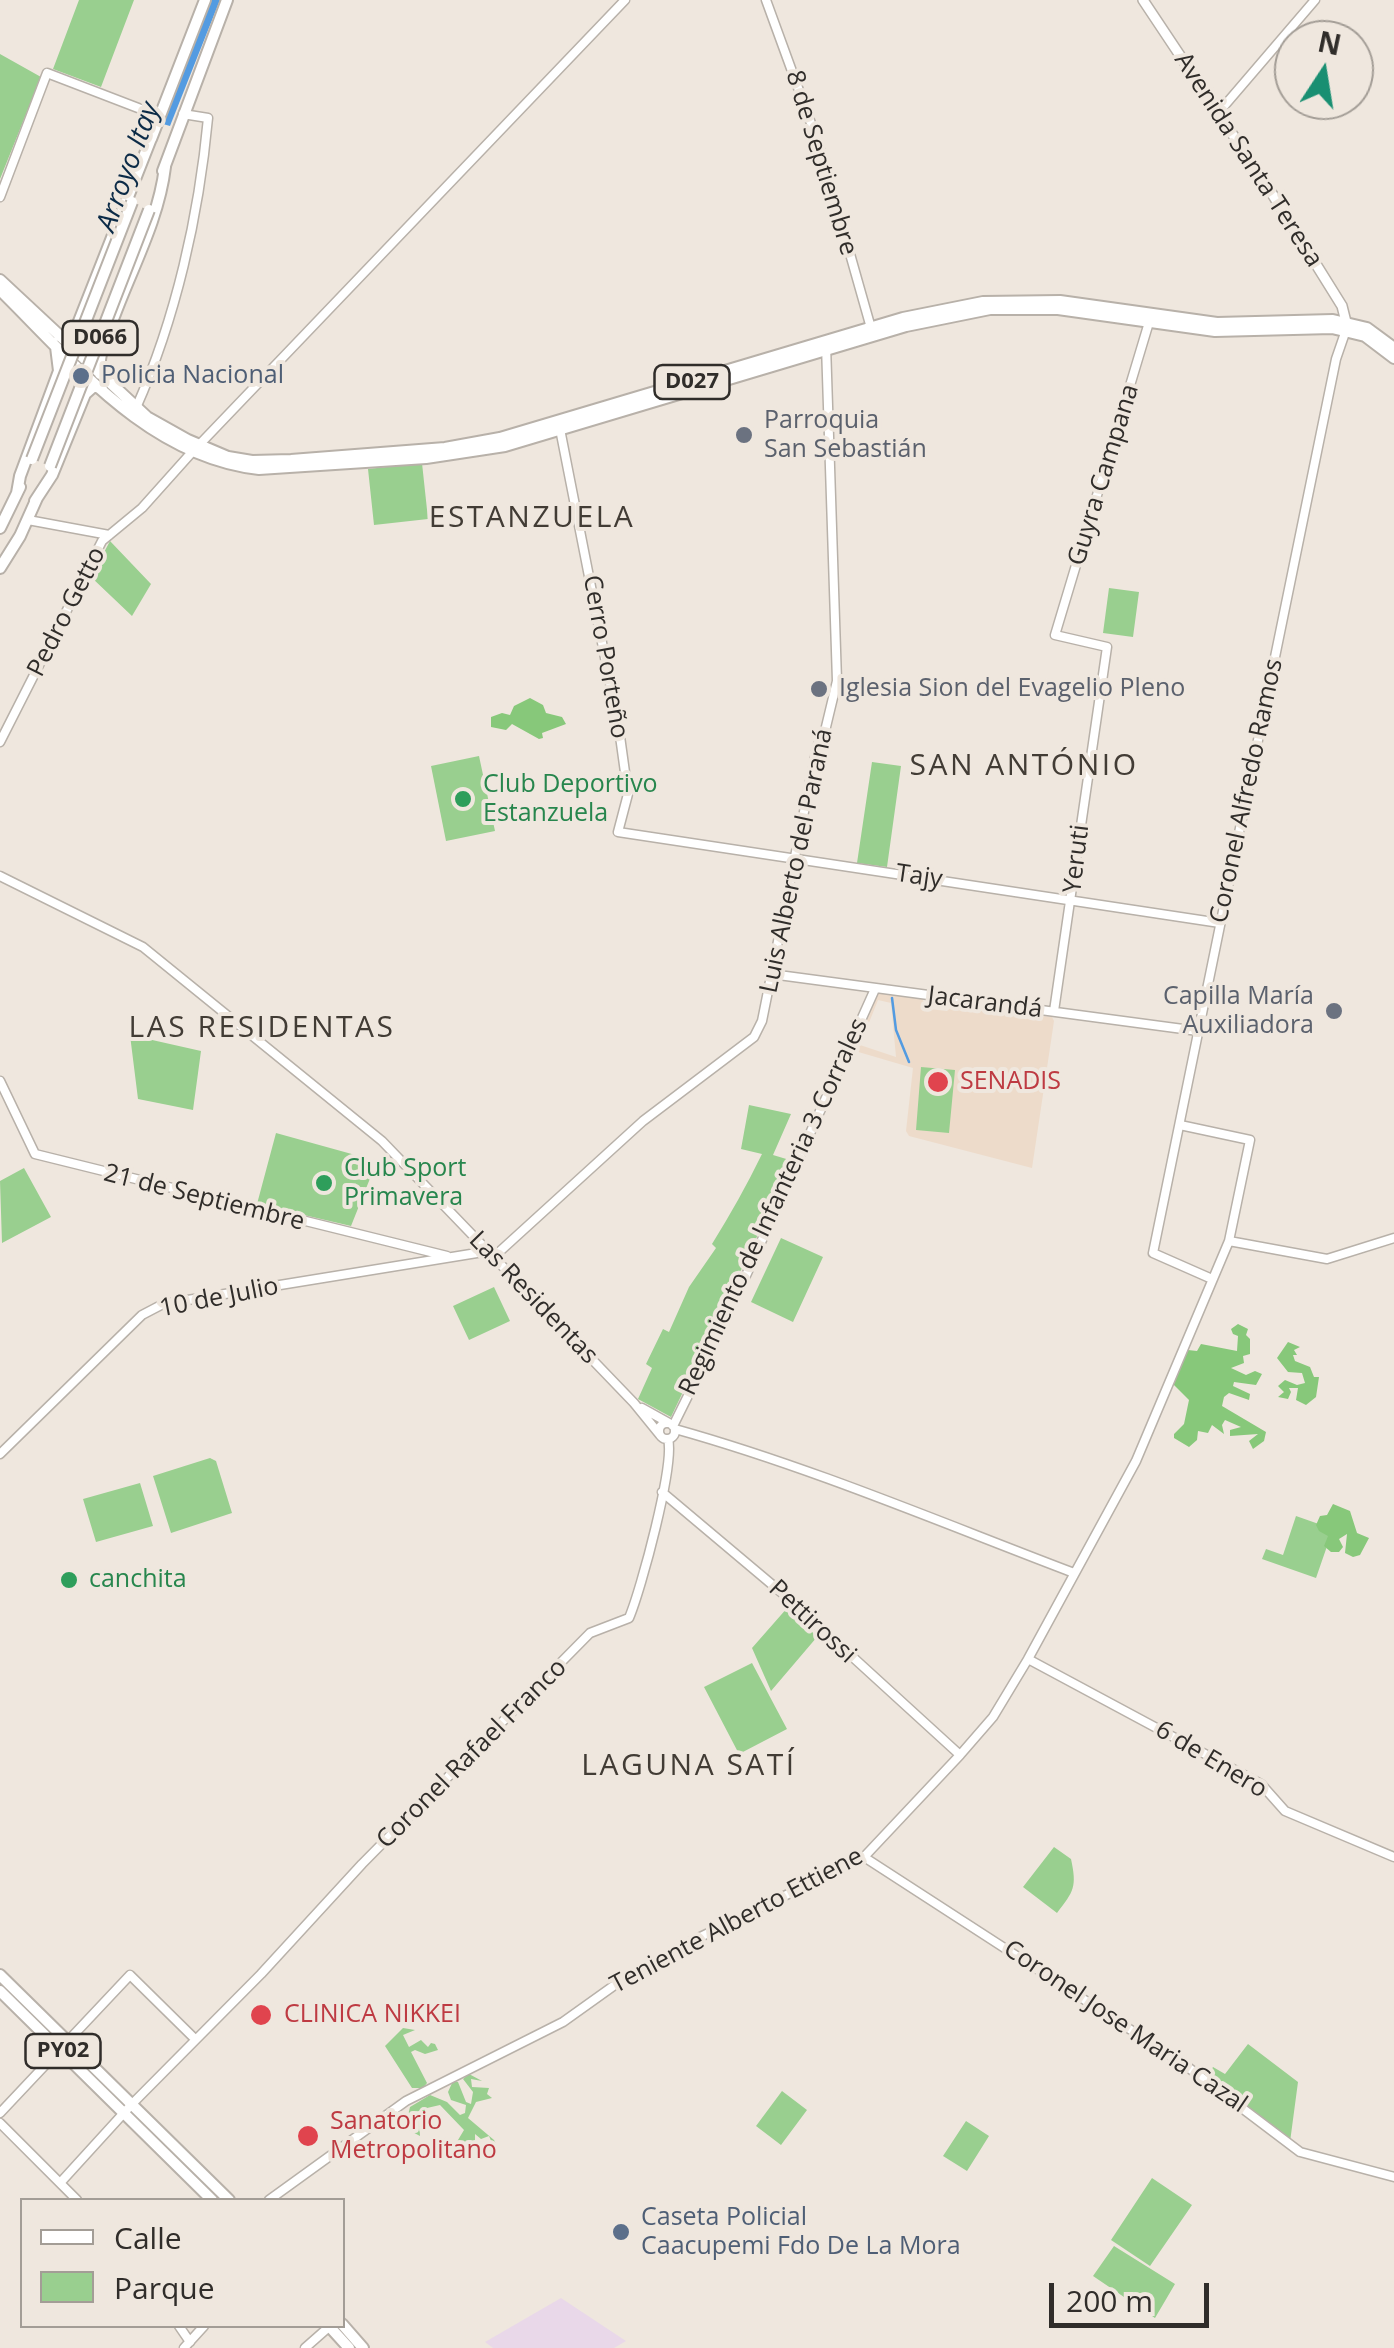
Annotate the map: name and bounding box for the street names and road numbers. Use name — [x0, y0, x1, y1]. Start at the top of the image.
street label: Avenida Santa Teresa — [1167, 47, 1329, 273]
street label: 8 de Septiembre — [779, 67, 863, 259]
road number: D066 — [62, 321, 138, 355]
road number: D027 — [654, 365, 730, 399]
street label: Guyra Campana — [1062, 381, 1146, 569]
street label: Pedro Getto — [22, 542, 112, 682]
street label: Cerro Porteño — [576, 573, 634, 741]
street label: Coronel Alfredo Ramos — [1204, 656, 1290, 926]
street label: Luis Alberto del Paraná — [754, 726, 840, 996]
street label: Yeruti — [1058, 823, 1096, 895]
street label: Tajy — [894, 859, 944, 895]
street label: Jacarandá — [926, 981, 1044, 1025]
street label: Regimiento de Infanteria 3 Corrales — [673, 1014, 875, 1400]
street label: 21 de Septiembre — [100, 1159, 308, 1237]
street label: Las Residentas — [462, 1226, 604, 1370]
street label: 10 de Julio — [157, 1272, 281, 1324]
street label: Pettirossi — [762, 1574, 862, 1670]
street label: Coronel Rafael Franco — [371, 1653, 573, 1855]
street label: 6 de Enero — [1150, 1715, 1272, 1805]
street label: Teniente Alberto Ettiene — [606, 1842, 868, 2000]
street label: Coronel Jose Maria Cazal — [998, 1934, 1252, 2120]
road number: PY02 — [26, 2034, 100, 2068]

